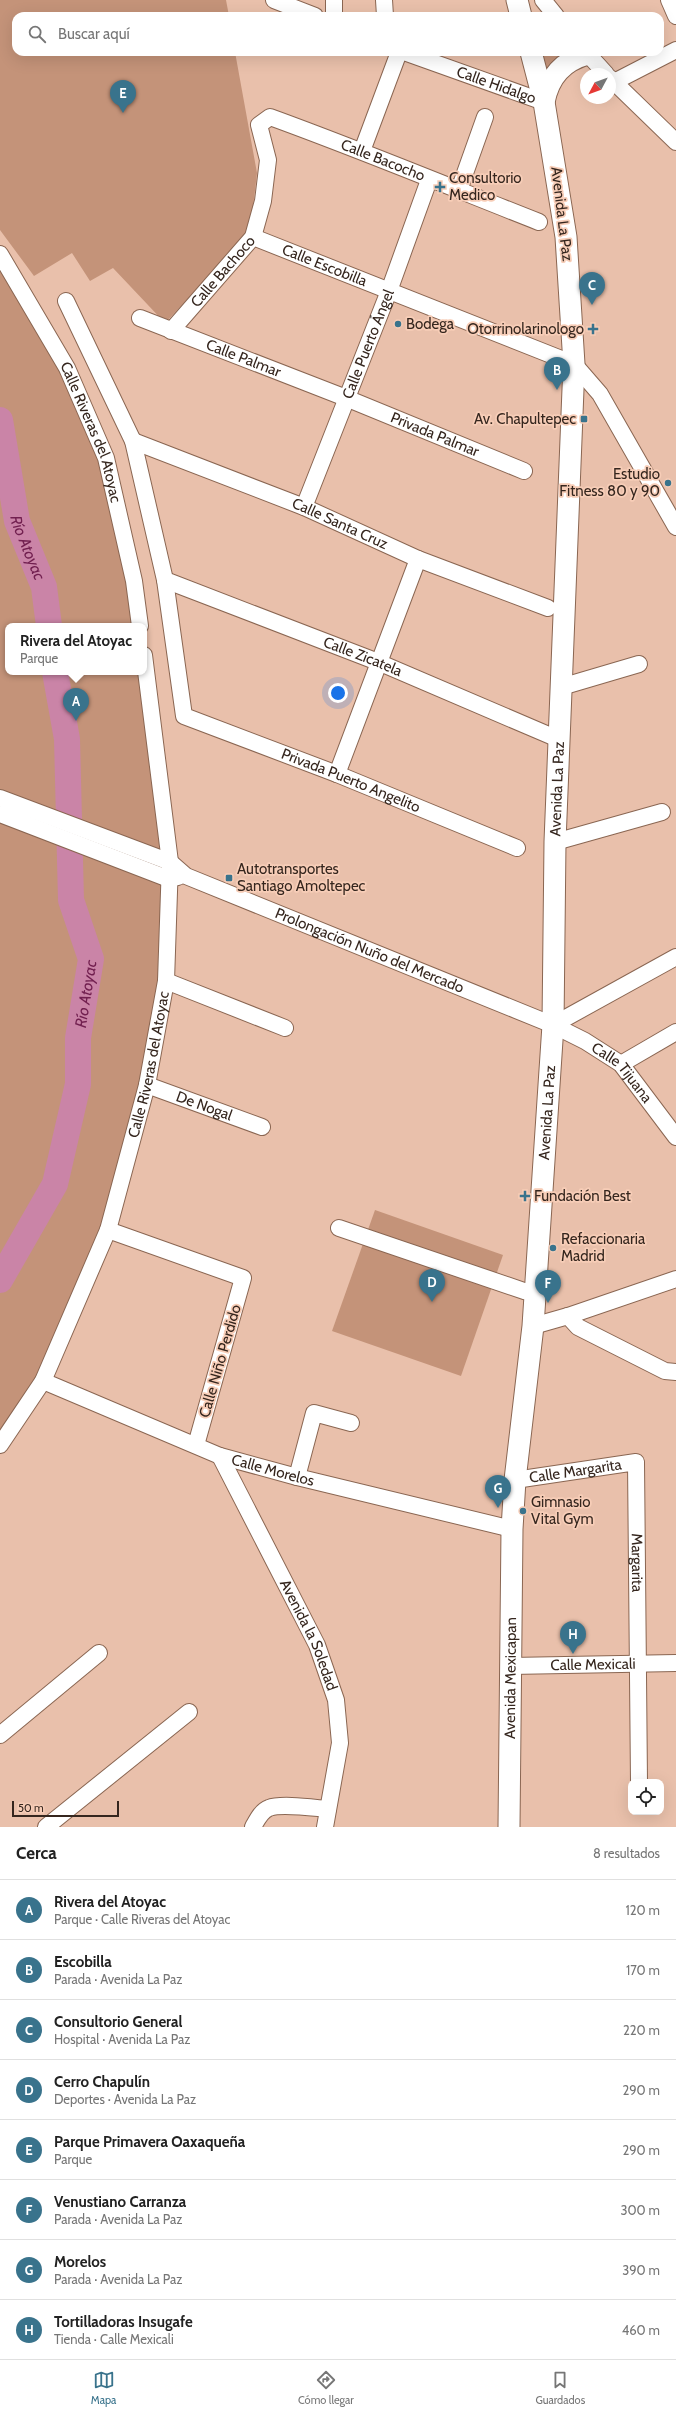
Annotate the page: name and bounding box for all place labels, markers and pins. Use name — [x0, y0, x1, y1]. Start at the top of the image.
pin: E — [110, 80, 136, 113]
place label: Consultorio Medico — [449, 169, 522, 204]
marker: Consultorio Medico — [434, 181, 446, 193]
pin: C — [579, 272, 605, 305]
place label: Bodega — [406, 315, 455, 333]
marker: Bodega — [393, 319, 403, 329]
place label: Otorrinolarinologo — [467, 320, 584, 338]
marker: Otorrinolarinologo — [587, 323, 599, 335]
pin: B — [544, 357, 570, 390]
place label: Av. Chapultepec — [474, 410, 576, 428]
marker: Av. Chapultepec — [579, 414, 589, 424]
place label: Estudio Fitness 80 y 90 — [559, 465, 660, 500]
marker: Estudio Fitness 80 y 90 — [663, 478, 673, 488]
pin: A — [63, 688, 89, 721]
place label: Autotransportes Santiago Amoltepec — [237, 860, 366, 895]
marker: Autotransportes Santiago Amoltepec — [224, 873, 234, 883]
place label: Fundación Best — [534, 1187, 631, 1205]
marker: Fundación Best — [519, 1190, 531, 1202]
place label: Refaccionaria Madrid — [561, 1230, 646, 1265]
marker: Refaccionaria Madrid — [548, 1243, 558, 1253]
pin: D — [419, 1269, 445, 1302]
pin: F — [535, 1270, 561, 1303]
pin: G — [485, 1475, 511, 1508]
place label: Gimnasio Vital Gym — [531, 1493, 594, 1528]
marker: Gimnasio Vital Gym — [518, 1506, 528, 1516]
pin: H — [560, 1621, 586, 1654]

